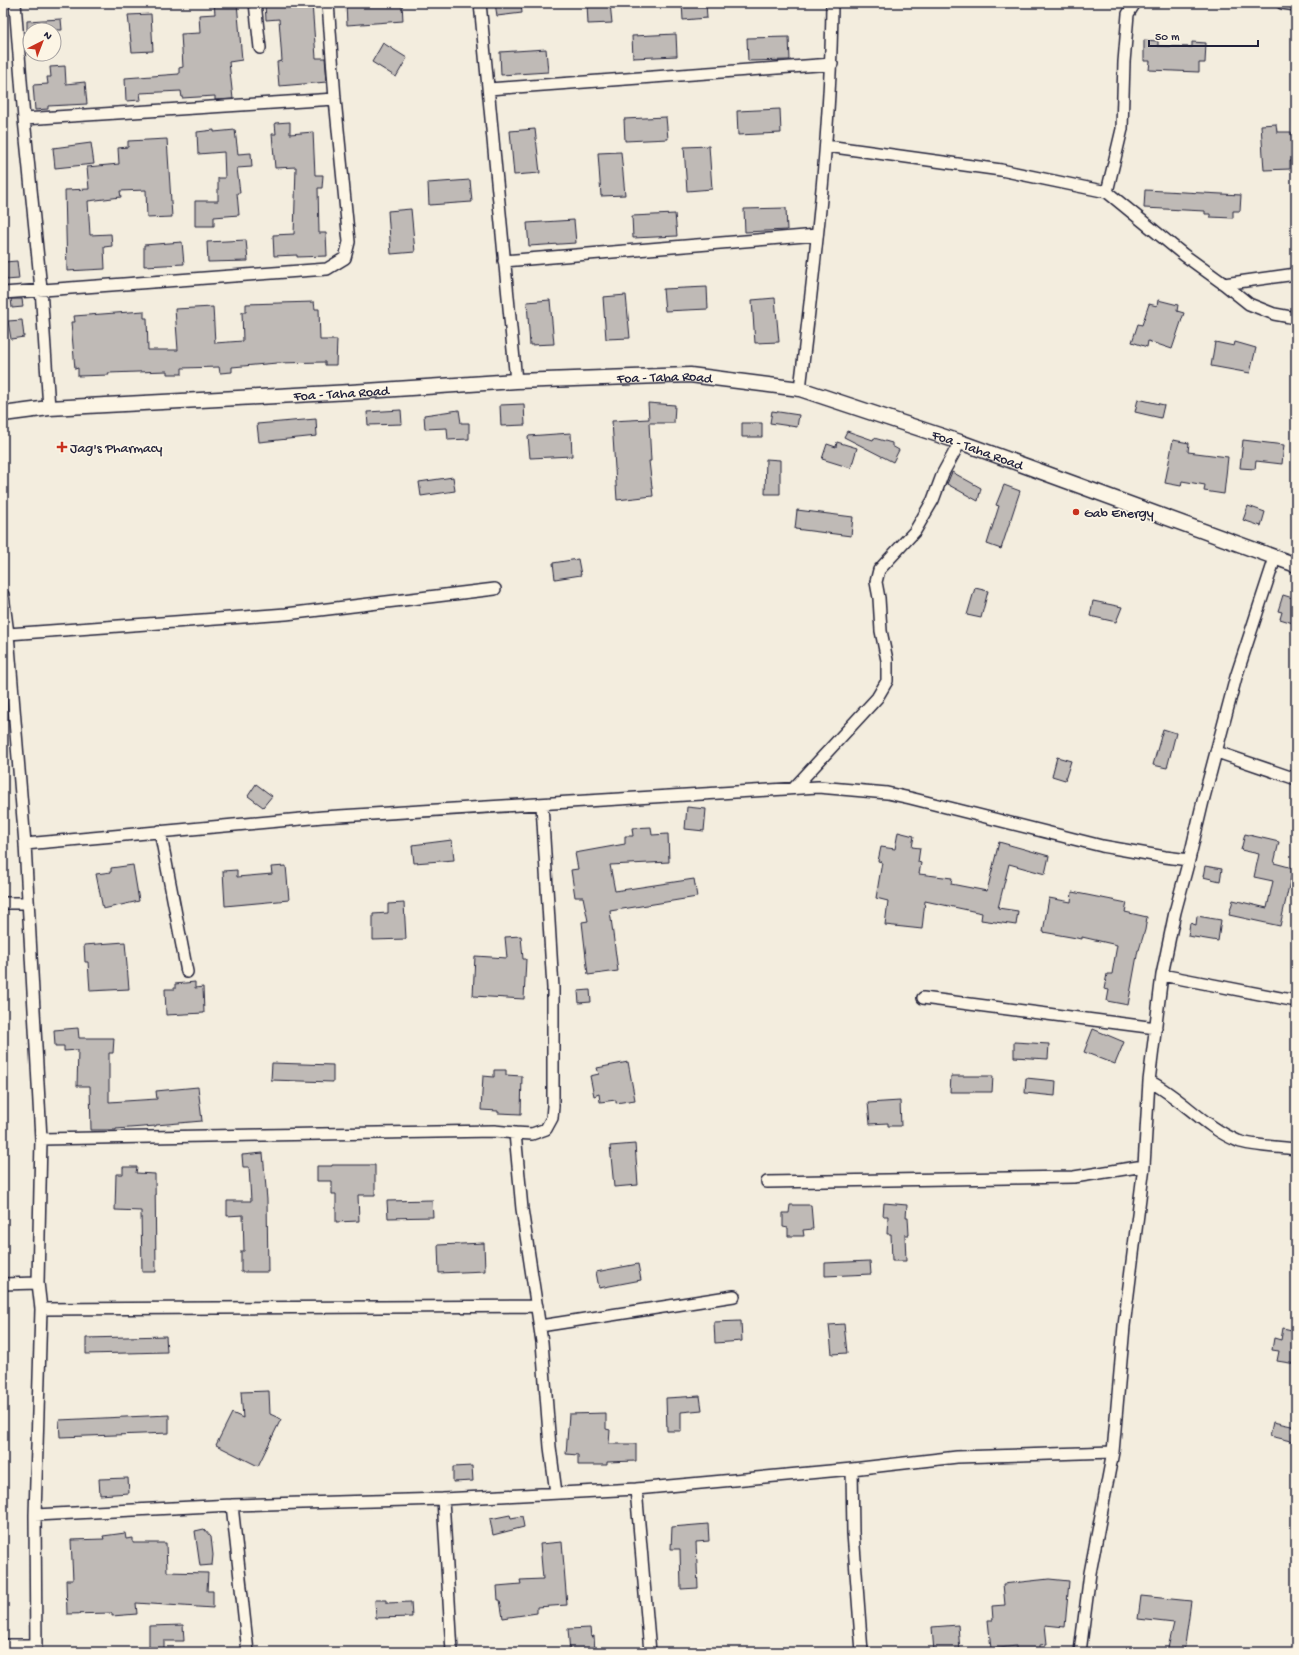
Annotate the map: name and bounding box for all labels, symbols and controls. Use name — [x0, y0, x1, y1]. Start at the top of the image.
north arrow — [22, 22, 62, 62]
scale bar — [1149, 22, 1258, 48]
text: N — [41, 29, 54, 43]
text: 50 m — [1155, 31, 1180, 45]
street label: Foa - Taha Road — [616, 369, 715, 389]
street label: Foa - Taha Road — [292, 383, 391, 406]
street label: Foa - Taha Road — [928, 427, 1027, 476]
place label: Jag's Pharmacy — [70, 441, 163, 458]
marker: Jag's Pharmacy — [57, 442, 67, 452]
place label: Gab Energy — [1084, 506, 1154, 523]
marker: Gab Energy — [1071, 507, 1081, 517]

